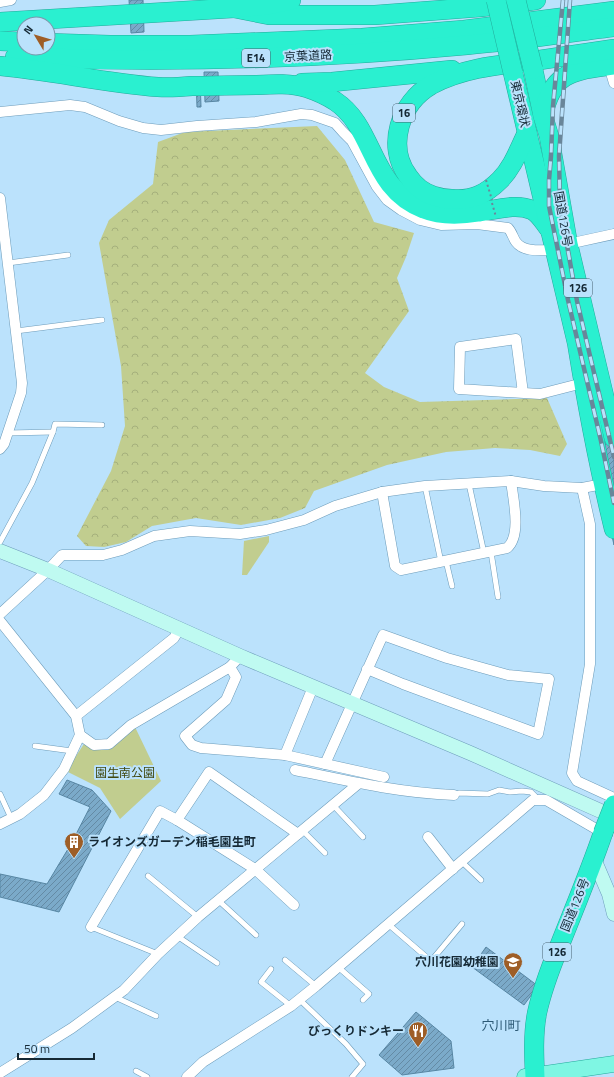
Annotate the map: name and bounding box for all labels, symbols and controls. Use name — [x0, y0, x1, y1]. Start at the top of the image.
north arrow — [16, 16, 56, 56]
text: N — [19, 22, 37, 38]
street label: 京葉道路 — [284, 45, 332, 66]
road number: E14 — [242, 49, 270, 67]
street label: 東京環状 — [506, 78, 535, 129]
road number: 16 — [393, 104, 415, 122]
street label: 国道126号 — [549, 190, 578, 248]
road number: 126 — [564, 279, 592, 297]
park label: 園生南公園 — [95, 763, 155, 782]
building icon: ライオンズガーデン稲毛園生町 — [63, 831, 85, 859]
place label: ライオンズガーデン稲毛園生町 — [88, 832, 256, 851]
street label: 国道126号 — [555, 875, 594, 934]
road number: 126 — [543, 943, 571, 961]
school or university icon: 穴川花園幼稚園 — [502, 951, 524, 979]
place label: 穴川花園幼稚園 — [415, 952, 499, 971]
district label: 穴川町 — [481, 1015, 521, 1035]
restaurant icon: びっくりドンキー — [407, 1020, 429, 1048]
place label: びっくりドンキー — [308, 1021, 404, 1040]
scale bar — [18, 1035, 94, 1061]
text: 50 m — [24, 1039, 50, 1058]

